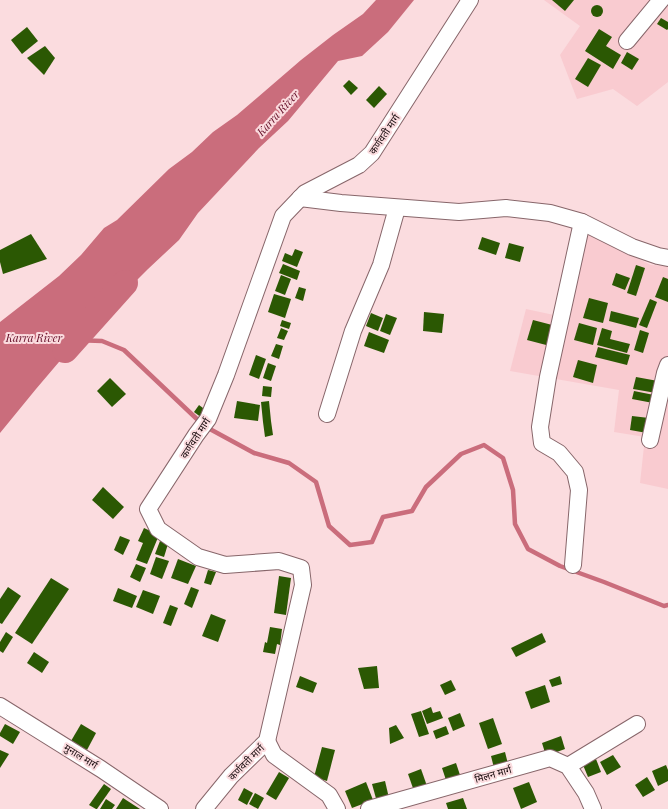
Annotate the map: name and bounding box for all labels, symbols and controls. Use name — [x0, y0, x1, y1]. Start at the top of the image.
water label: Karra River — [252, 86, 302, 139]
street label: कर्णवती मार्ग — [365, 110, 403, 157]
water label: Karra River — [5, 330, 63, 345]
street label: कर्णवती मार्ग — [177, 414, 214, 461]
street label: मुनाल मार्ग — [61, 740, 101, 772]
street label: कर्णवती मार्ग — [225, 740, 268, 783]
street label: मिलन मार्ग — [473, 762, 514, 786]

